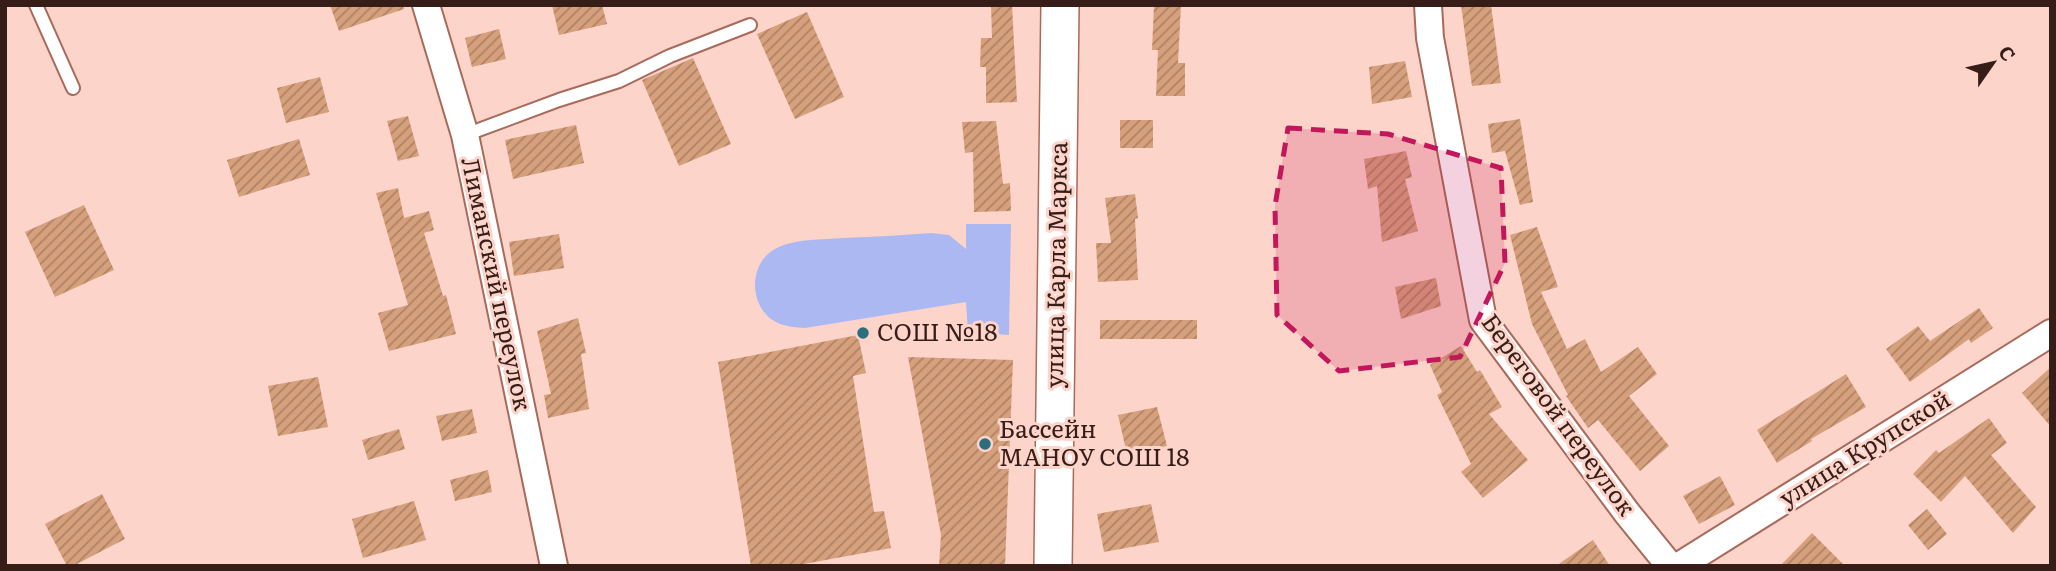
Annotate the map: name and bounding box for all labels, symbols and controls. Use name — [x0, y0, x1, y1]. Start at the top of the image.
north arrow — [1958, 28, 2028, 98]
text: С — [1993, 40, 2023, 66]
street label: улица Карла Маркса — [1035, 141, 1074, 388]
street label: Лиманский переулок — [454, 154, 542, 413]
street label: Береговой переулок — [1475, 305, 1645, 522]
place label: СОШ №18 — [877, 313, 998, 348]
marker: СОШ №18 — [855, 325, 871, 341]
street label: улица Крупской — [1771, 380, 1956, 514]
place label: Бассейн МАНОУ СОШ 18 — [999, 410, 1190, 473]
marker: Бассейн МАНОУ СОШ 18 — [977, 436, 993, 452]

